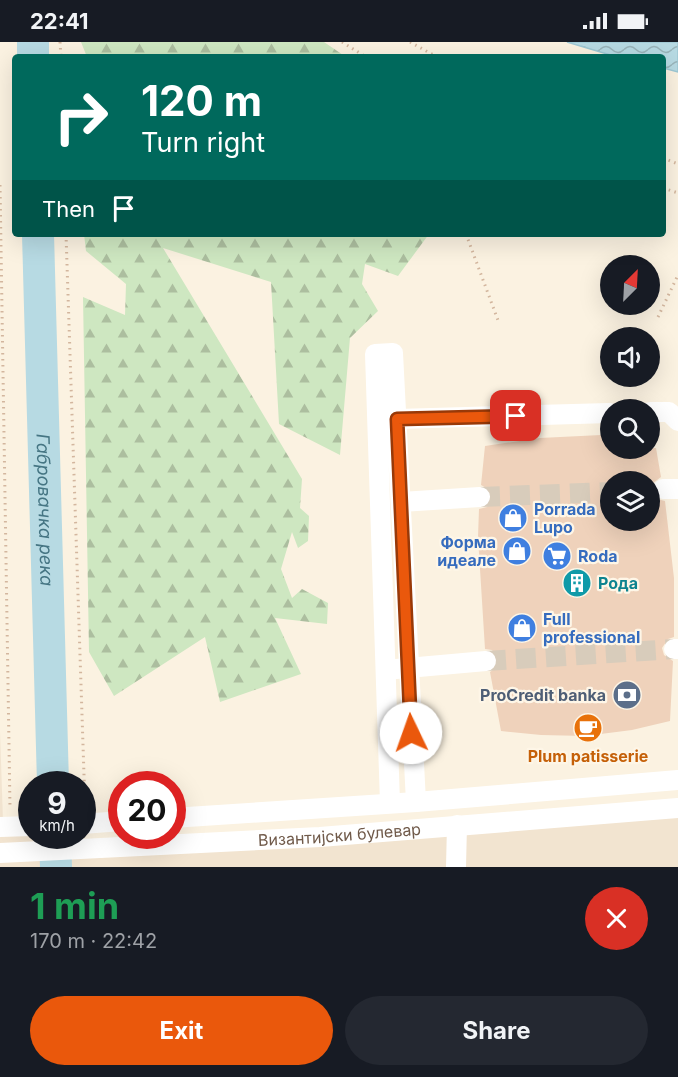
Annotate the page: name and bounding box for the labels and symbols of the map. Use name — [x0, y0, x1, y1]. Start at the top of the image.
north arrow — [600, 255, 660, 315]
pin — [490, 390, 541, 441]
water label: Габровачка река — [33, 433, 58, 586]
place label: Porrada Lupo — [534, 499, 596, 537]
shop icon: Porrada Lupo — [497, 502, 529, 534]
place label: Форма идеале — [437, 532, 496, 570]
shop icon: Форма идеале — [501, 535, 533, 567]
supermarket icon: Roda — [541, 540, 573, 572]
place label: Roda — [578, 546, 618, 566]
building icon: Рода — [561, 567, 593, 599]
place label: Рода — [598, 573, 638, 593]
place label: Full professional — [543, 609, 640, 647]
shop icon: Full professional — [506, 612, 538, 644]
bank icon: ProCredit banka — [611, 679, 643, 711]
place label: ProCredit banka — [480, 685, 606, 705]
position arrow — [379, 701, 443, 765]
cafe icon: Plum patisserie — [572, 712, 604, 744]
place label: Plum patisserie — [528, 746, 648, 766]
speed limit sign: 20 — [108, 771, 186, 849]
street label: Византијски булевар — [258, 819, 422, 850]

